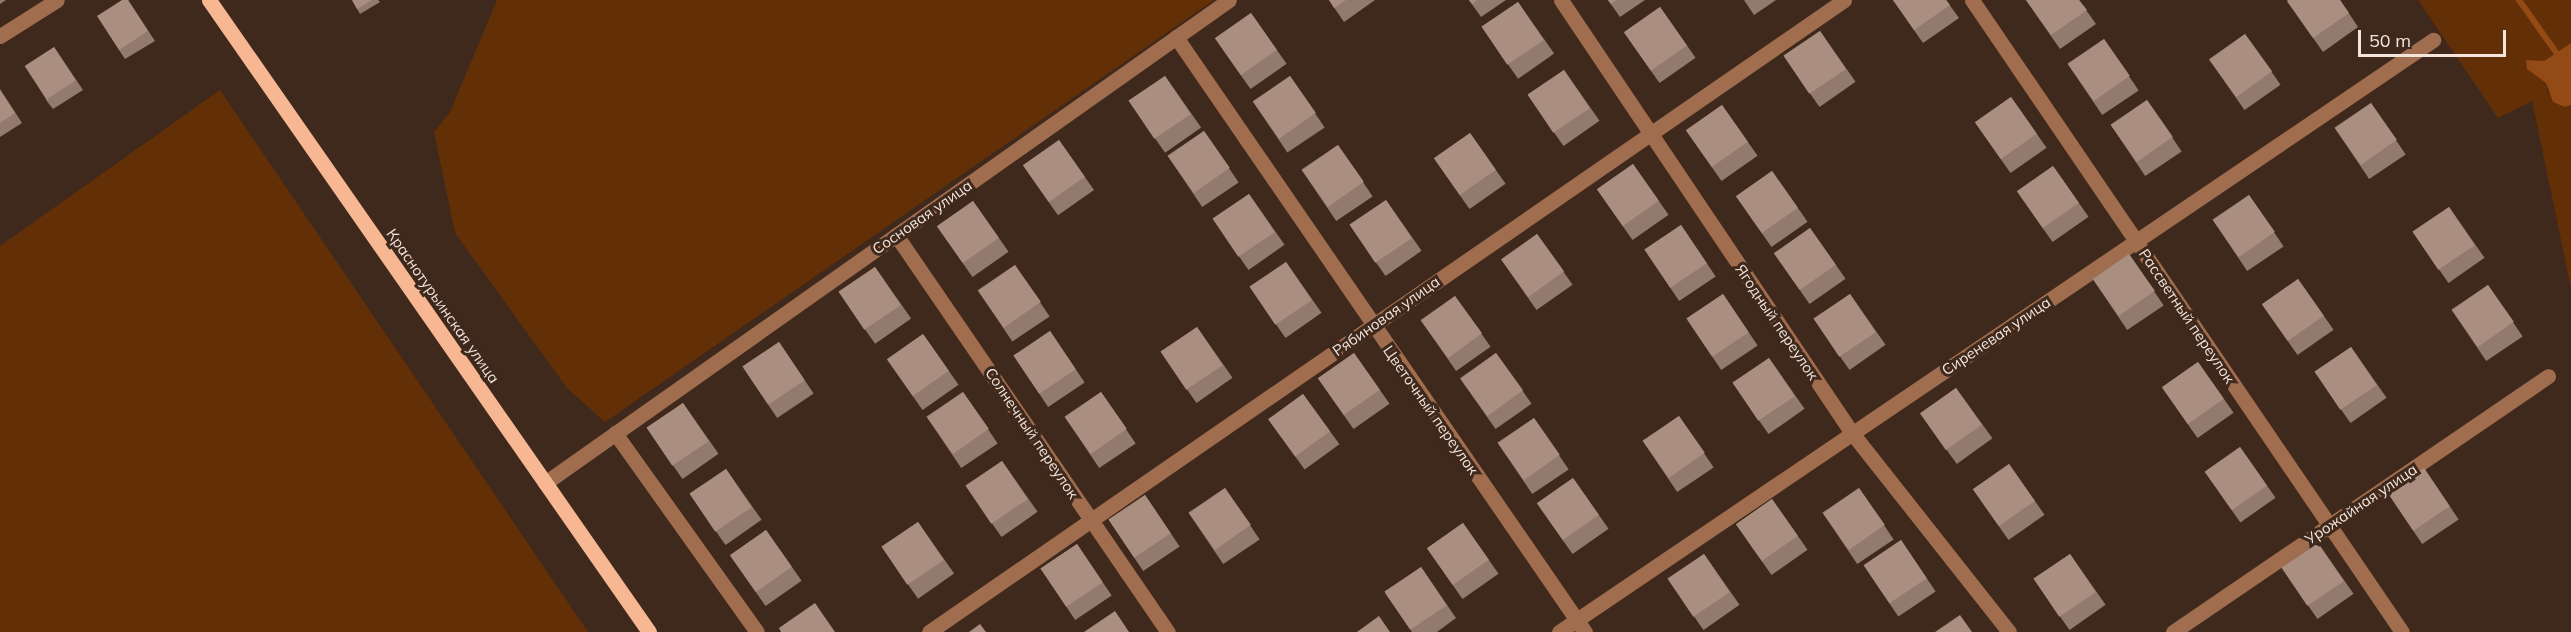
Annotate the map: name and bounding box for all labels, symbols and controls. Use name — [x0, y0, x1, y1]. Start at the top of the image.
scale bar — [2361, 18, 2510, 56]
text: 50 m — [2369, 29, 2411, 52]
street label: Сосновая улица — [869, 176, 975, 258]
street label: Краснотурьинская улица — [383, 225, 503, 387]
street label: Рассветный переулок — [2135, 245, 2239, 387]
street label: Ягодный переулок — [1732, 261, 1822, 383]
street label: Рябиновая улица — [1329, 272, 1443, 360]
street label: Сиреневая улица — [1938, 293, 2054, 379]
street label: Цветочный переулок — [1380, 342, 1482, 478]
street label: Солнечный переулок — [981, 364, 1083, 502]
street label: Урожайная улица — [2302, 460, 2420, 548]

